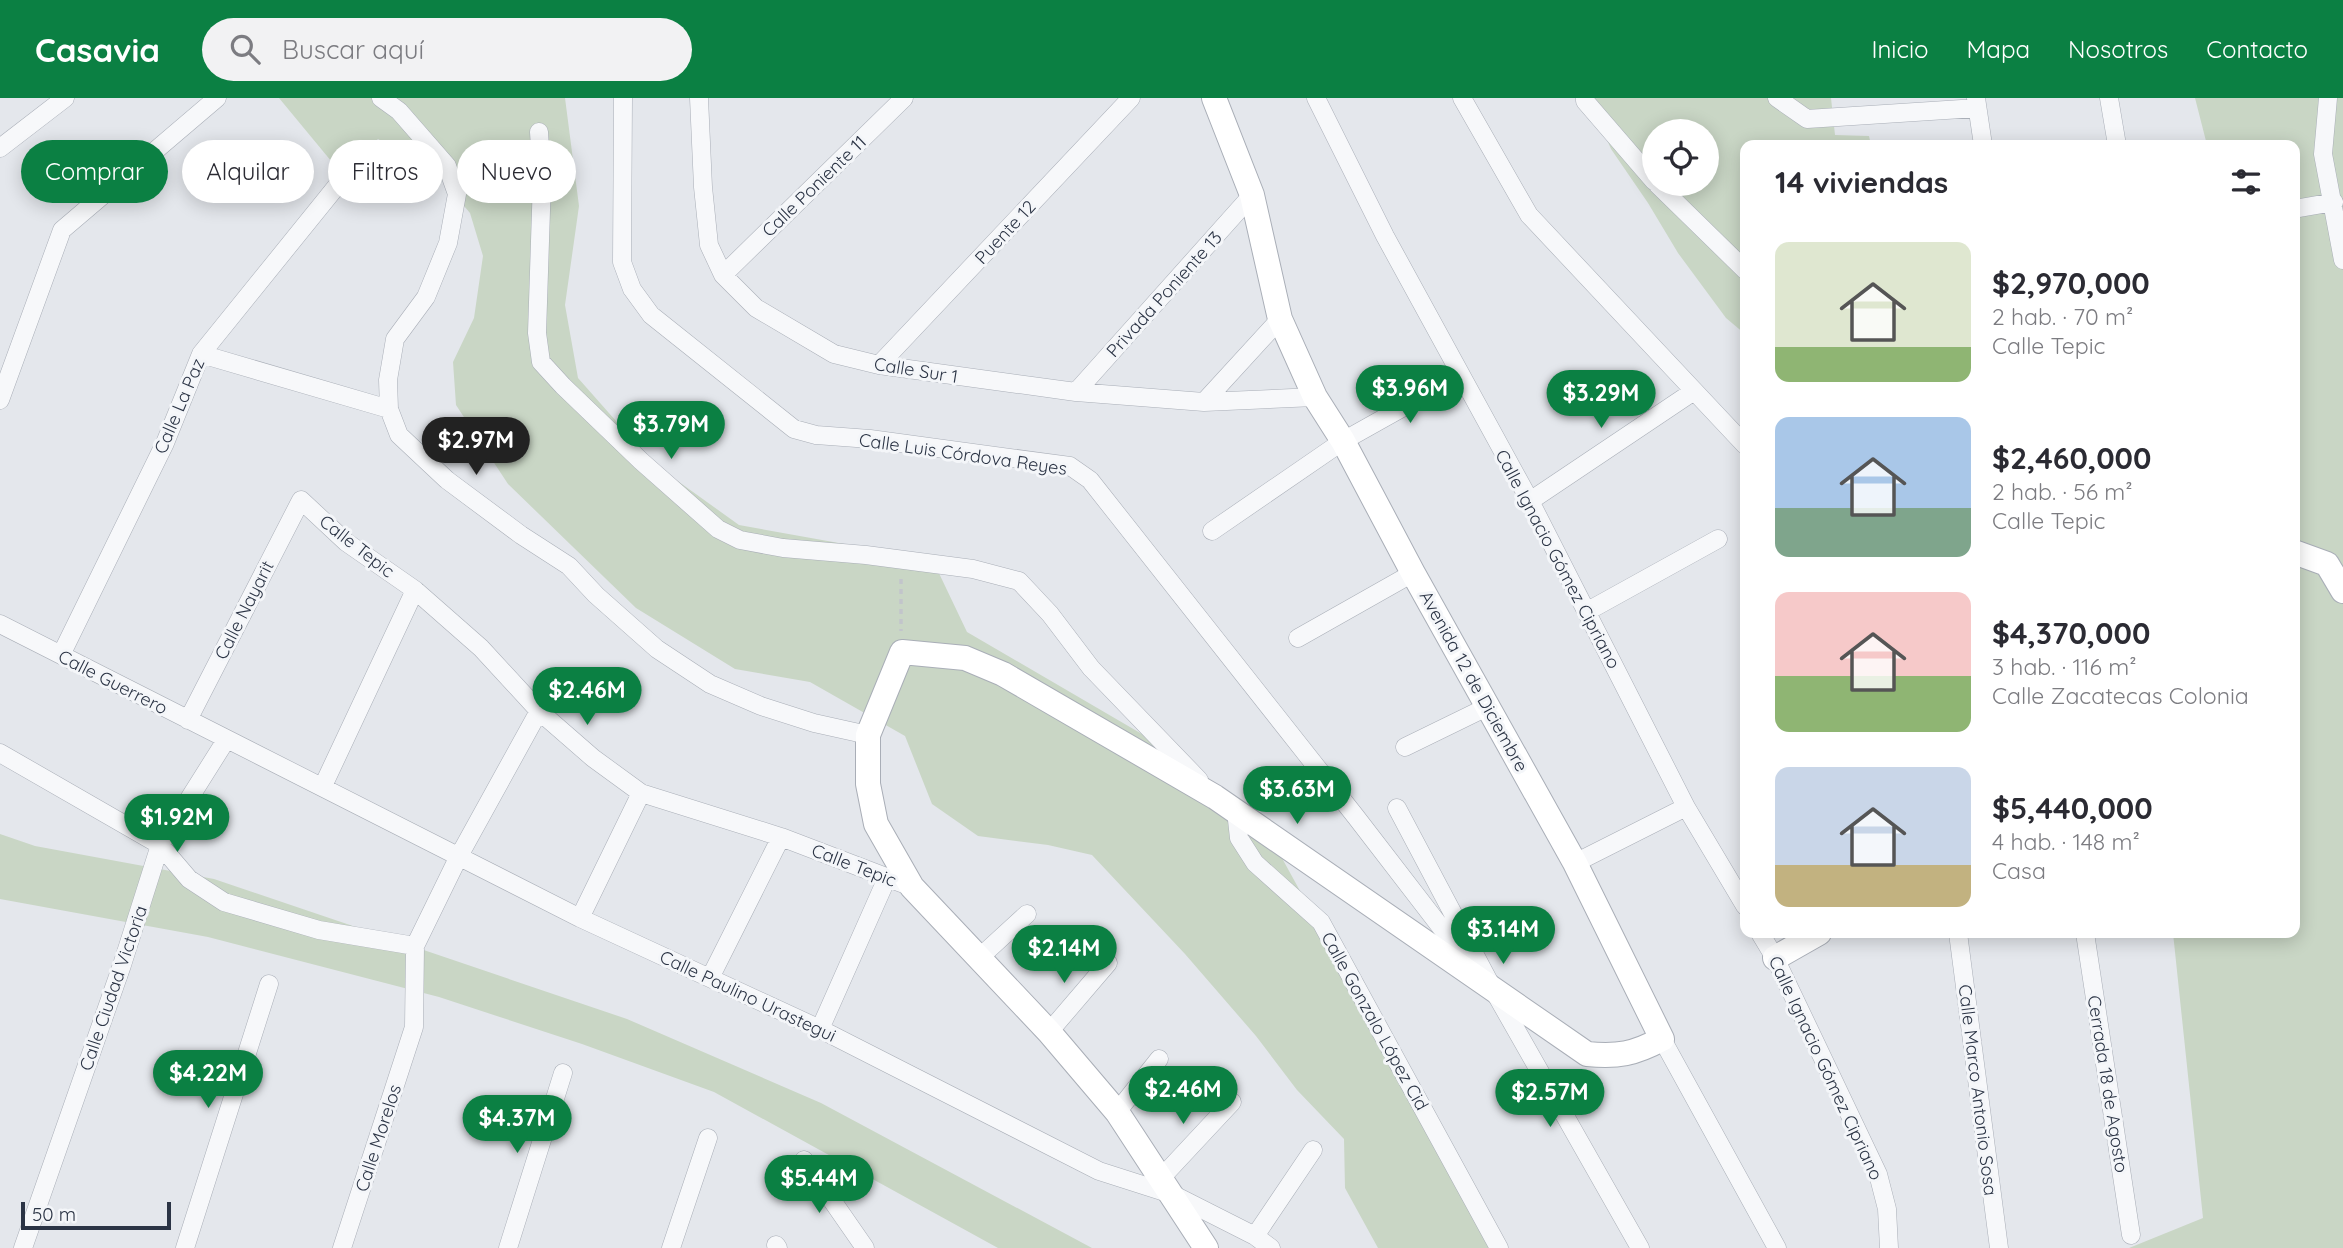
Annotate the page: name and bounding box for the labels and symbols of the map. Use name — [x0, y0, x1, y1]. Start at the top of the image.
street label: Calle Poniente 11 — [757, 130, 871, 242]
street label: Puente 12 — [970, 195, 1040, 269]
street label: Privada Poniente 13 — [1101, 226, 1227, 362]
street label: Calle Sur 1 — [872, 352, 960, 388]
street label: Calle La Paz — [149, 355, 209, 457]
pin: $3.96M — [1353, 366, 1467, 425]
pin: $3.29M — [1544, 370, 1658, 430]
pin: $3.79M — [614, 402, 728, 461]
pin: $2.97M — [419, 418, 533, 477]
street label: Calle Luis Córdova Reyes — [858, 428, 1068, 480]
street label: Calle Ignacio Gómez Cipriano — [1490, 446, 1626, 672]
street label: Calle Tepic — [315, 510, 399, 582]
street label: Calle Nayarit — [209, 557, 279, 663]
street label: Avenida 12 de Diciembre — [1415, 586, 1533, 776]
street label: Calle Guerrero — [54, 645, 172, 719]
pin: $2.46M — [530, 668, 644, 727]
pin: $3.63M — [1240, 766, 1354, 826]
pin: $1.92M — [120, 794, 234, 854]
street label: Calle Tepic — [808, 838, 900, 892]
street label: Calle Ciudad Victoria — [74, 902, 152, 1074]
pin: $3.14M — [1446, 906, 1560, 966]
pin: $2.14M — [1007, 926, 1121, 985]
street label: Calle Gonzalo López Cid — [1316, 928, 1434, 1114]
street label: Calle Paulino Urastegui — [656, 945, 840, 1047]
street label: Calle Ignacio Gómez Cipriano — [1764, 952, 1888, 1184]
street label: Calle Marco Antonio Sosa — [1954, 983, 2002, 1197]
street label: Cerrada 18 de Agosto — [2083, 994, 2133, 1174]
pin: $4.22M — [151, 1051, 265, 1110]
pin: $2.46M — [1126, 1066, 1240, 1126]
pin: $2.57M — [1493, 1070, 1607, 1129]
street label: Calle Morelos — [350, 1081, 406, 1195]
pin: $4.37M — [460, 1096, 574, 1155]
pin: $5.44M — [762, 1156, 876, 1215]
scale bar — [21, 1199, 172, 1231]

